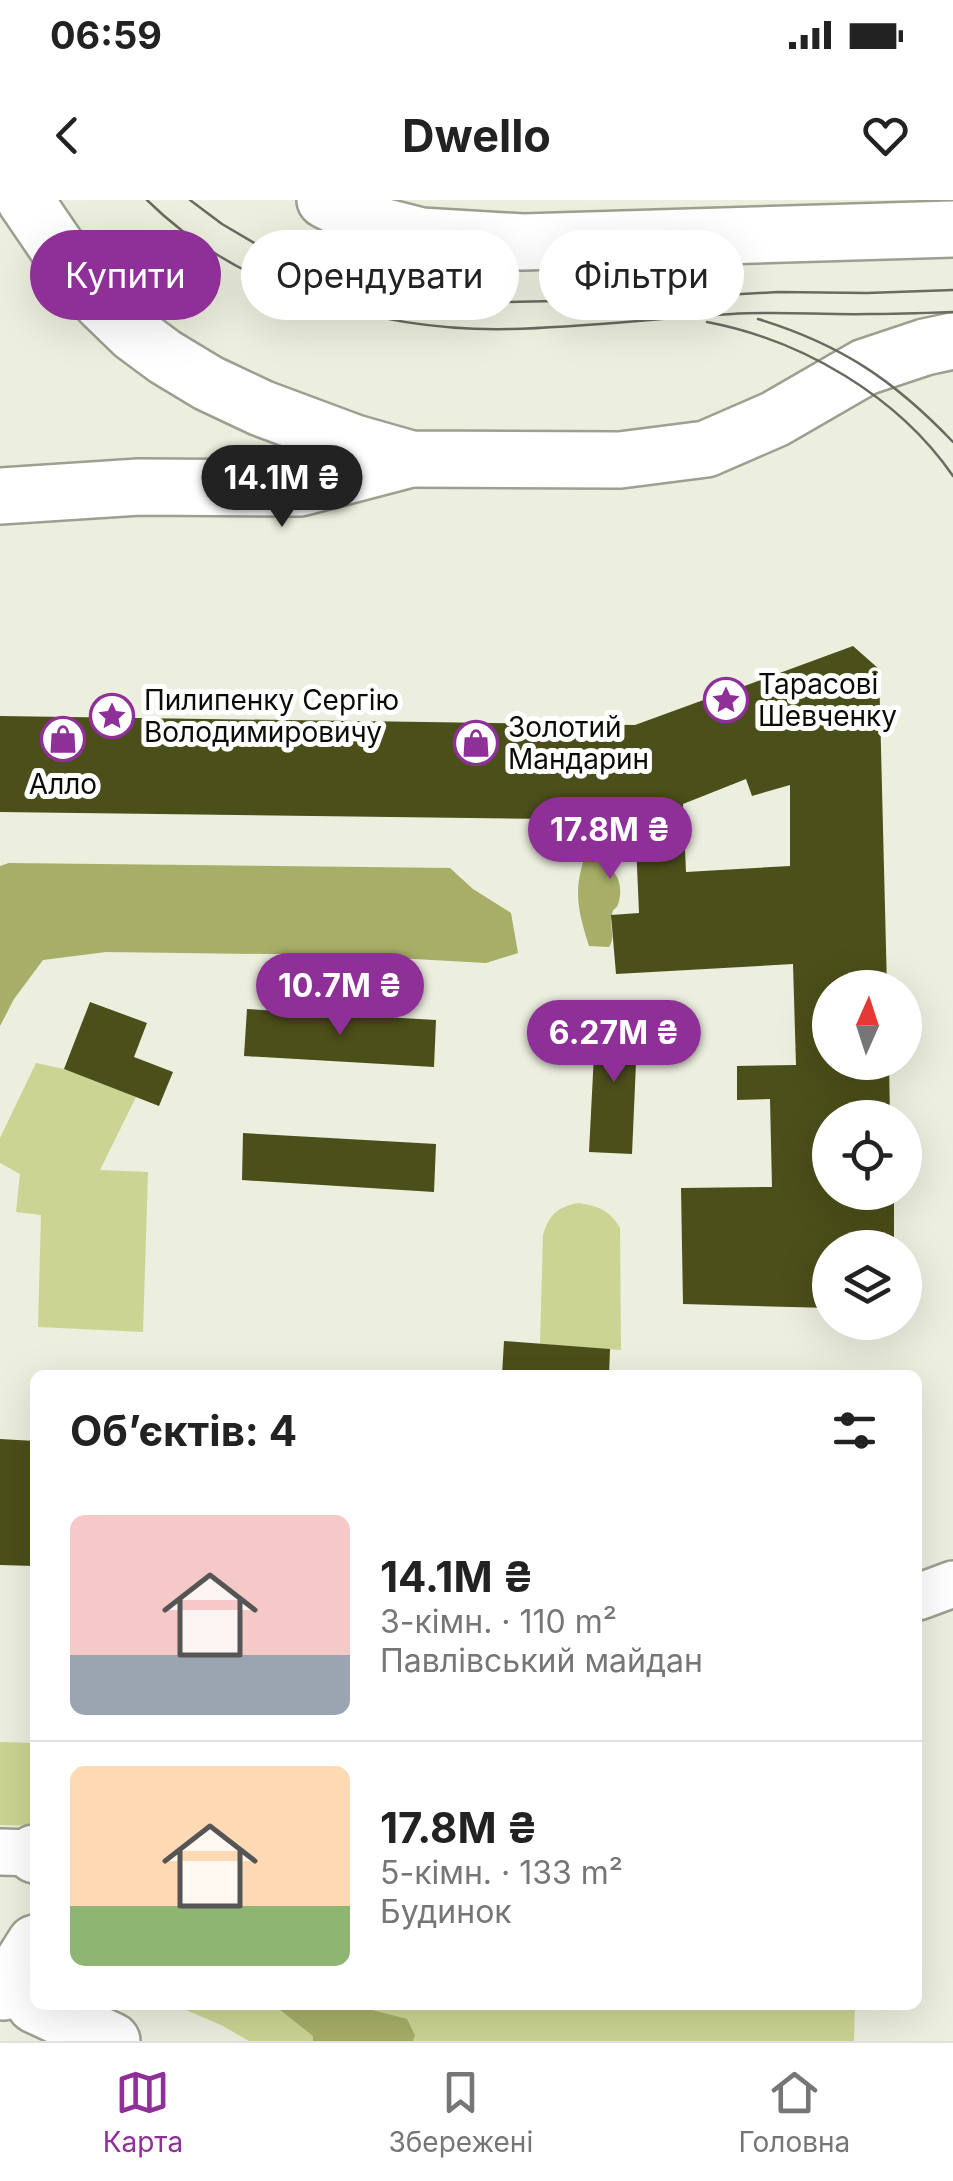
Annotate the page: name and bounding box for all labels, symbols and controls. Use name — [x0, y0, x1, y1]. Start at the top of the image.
text: 06:59 — [50, 12, 162, 58]
icon: back — [40, 108, 95, 163]
text: Dwello — [402, 108, 551, 163]
icon: heart — [858, 108, 913, 163]
chip: Купити — [30, 230, 221, 320]
chip: Орендувати — [241, 230, 519, 320]
chip: Фільтри — [539, 230, 744, 320]
pin: 14.1M ₴ — [190, 445, 374, 530]
text: 14.1M ₴ — [224, 458, 340, 497]
place label: Тарасові Шевченку — [758, 667, 897, 733]
place icon: Тарасові Шевченку — [703, 677, 749, 723]
place label: Пилипенку Сергію Володимировичу — [144, 683, 399, 749]
place icon: Пилипенку Сергію Володимировичу — [89, 693, 135, 739]
place label: Золотий Мандарин — [508, 710, 649, 776]
shop icon: Алло — [40, 716, 86, 762]
shop icon: Золотий Мандарин — [453, 720, 499, 766]
place label: Алло — [29, 767, 97, 801]
pin: 17.8M ₴ — [518, 797, 702, 882]
text: 17.8M ₴ — [550, 810, 670, 849]
pin: 10.7M ₴ — [248, 953, 432, 1038]
text: 10.7M ₴ — [278, 966, 402, 1005]
north arrow — [812, 970, 922, 1080]
map controls — [812, 970, 922, 1340]
pin: 6.27M ₴ — [522, 1000, 706, 1085]
text: 6.27M ₴ — [549, 1013, 679, 1052]
button: locate — [812, 1100, 922, 1210]
button: layers — [812, 1230, 922, 1340]
icon: filters — [827, 1403, 882, 1458]
text: Об’єктів: 4 — [70, 1405, 297, 1456]
text: 14.1M ₴ — [380, 1551, 534, 1602]
icon: home — [150, 1555, 270, 1675]
text: 3-кімн. · 110 m² — [380, 1602, 617, 1641]
text: Павлівський майдан — [380, 1641, 703, 1680]
text: 17.8M ₴ — [380, 1802, 538, 1853]
icon: home — [150, 1806, 270, 1926]
text: 5-кімн. · 133 m² — [380, 1853, 623, 1892]
text: Будинок — [380, 1892, 512, 1931]
tab: Карта — [103, 2065, 183, 2159]
tab: Збережені — [388, 2065, 533, 2159]
tab: Головна — [739, 2065, 850, 2159]

